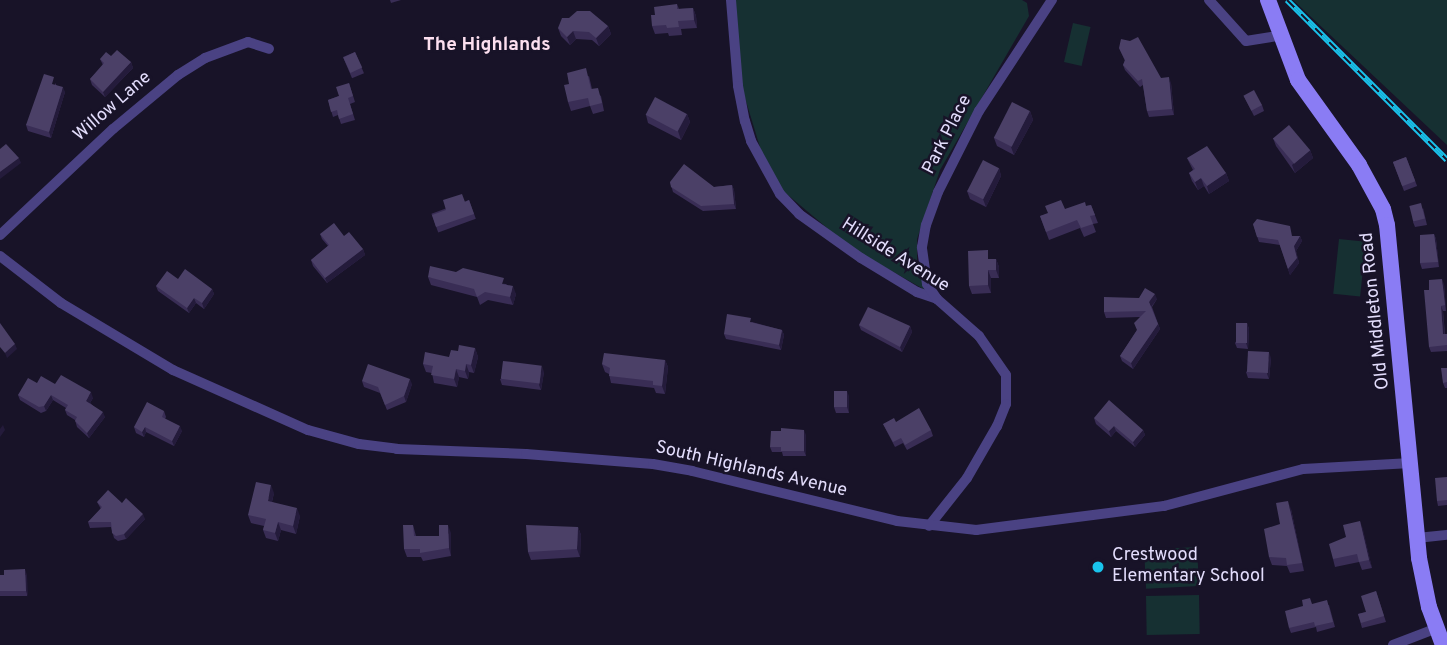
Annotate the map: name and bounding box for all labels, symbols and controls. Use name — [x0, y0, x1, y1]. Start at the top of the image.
district label: The Highlands — [423, 35, 551, 57]
street label: Willow Lane — [70, 67, 156, 147]
street label: Park Place — [919, 92, 977, 178]
street label: Hillside Avenue — [837, 214, 953, 298]
street label: Old Middleton Road — [1357, 231, 1395, 391]
street label: South Highlands Avenue — [653, 437, 849, 503]
place label: Crestwood Elementary School — [1112, 546, 1265, 588]
marker: Crestwood Elementary School — [1090, 559, 1106, 575]

